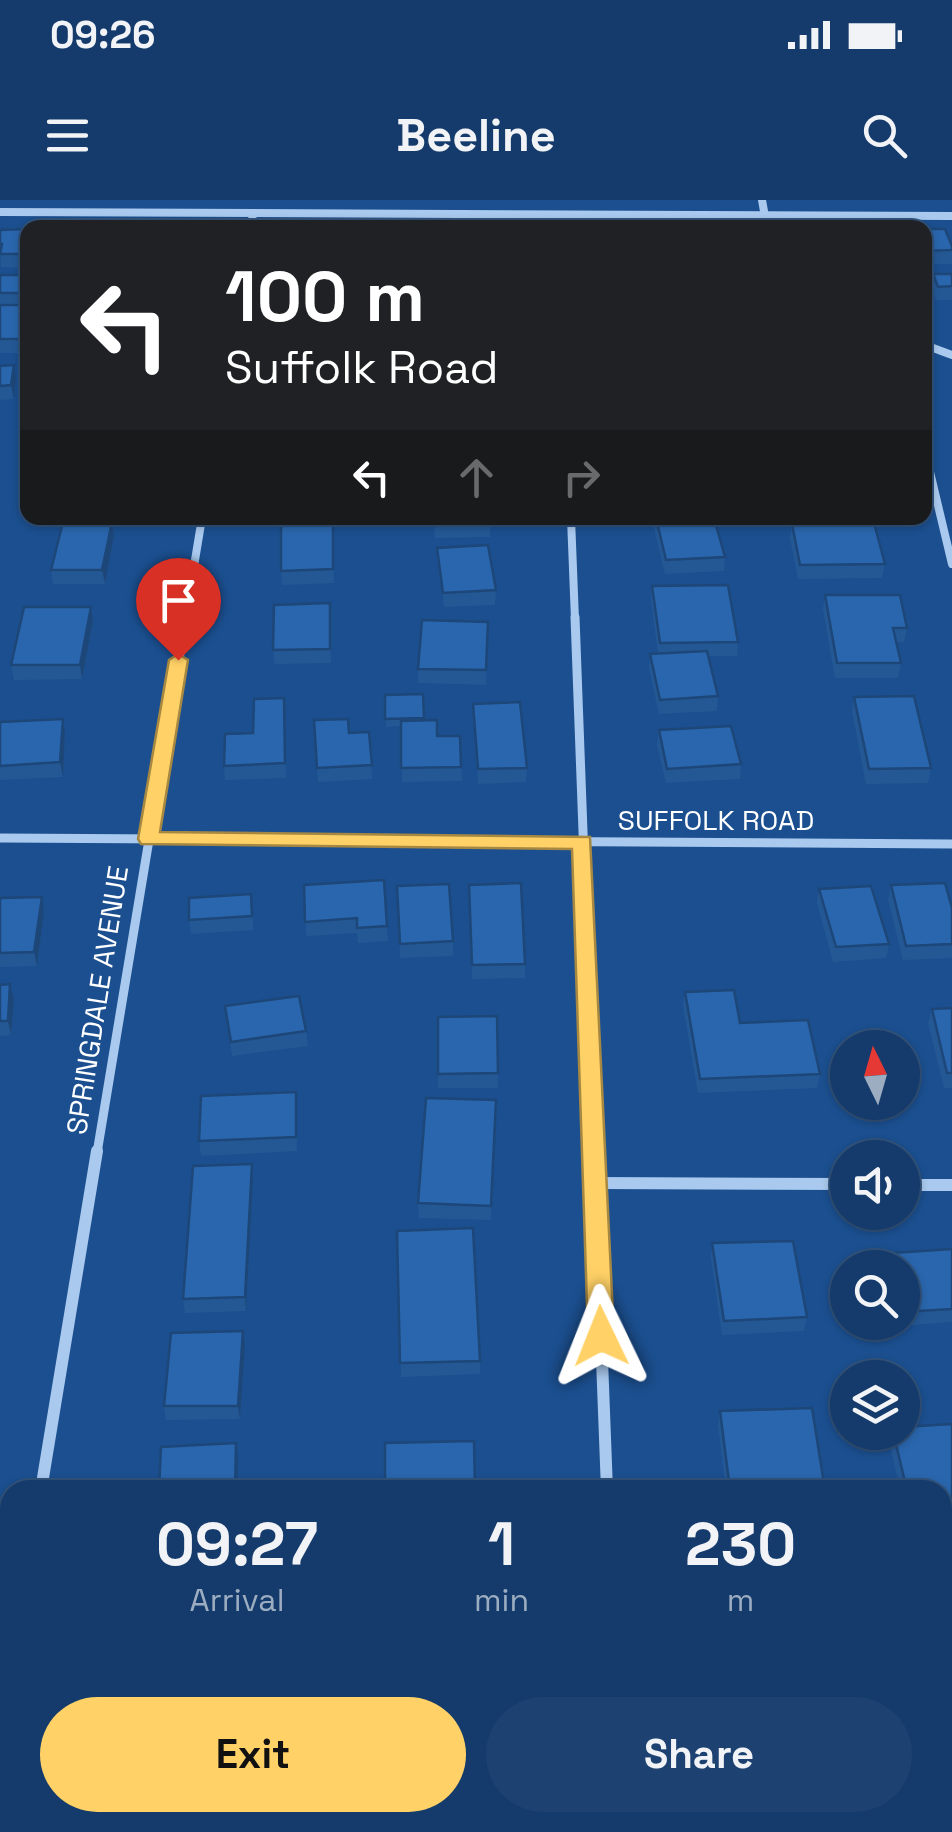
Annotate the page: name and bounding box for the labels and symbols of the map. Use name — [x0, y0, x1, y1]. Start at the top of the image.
pin — [136, 558, 221, 661]
street label: SUFFOLK ROAD — [618, 802, 814, 838]
street label: SPRINGDALE AVENUE — [58, 863, 136, 1137]
north arrow — [830, 1030, 920, 1120]
position arrow — [549, 1284, 653, 1388]

